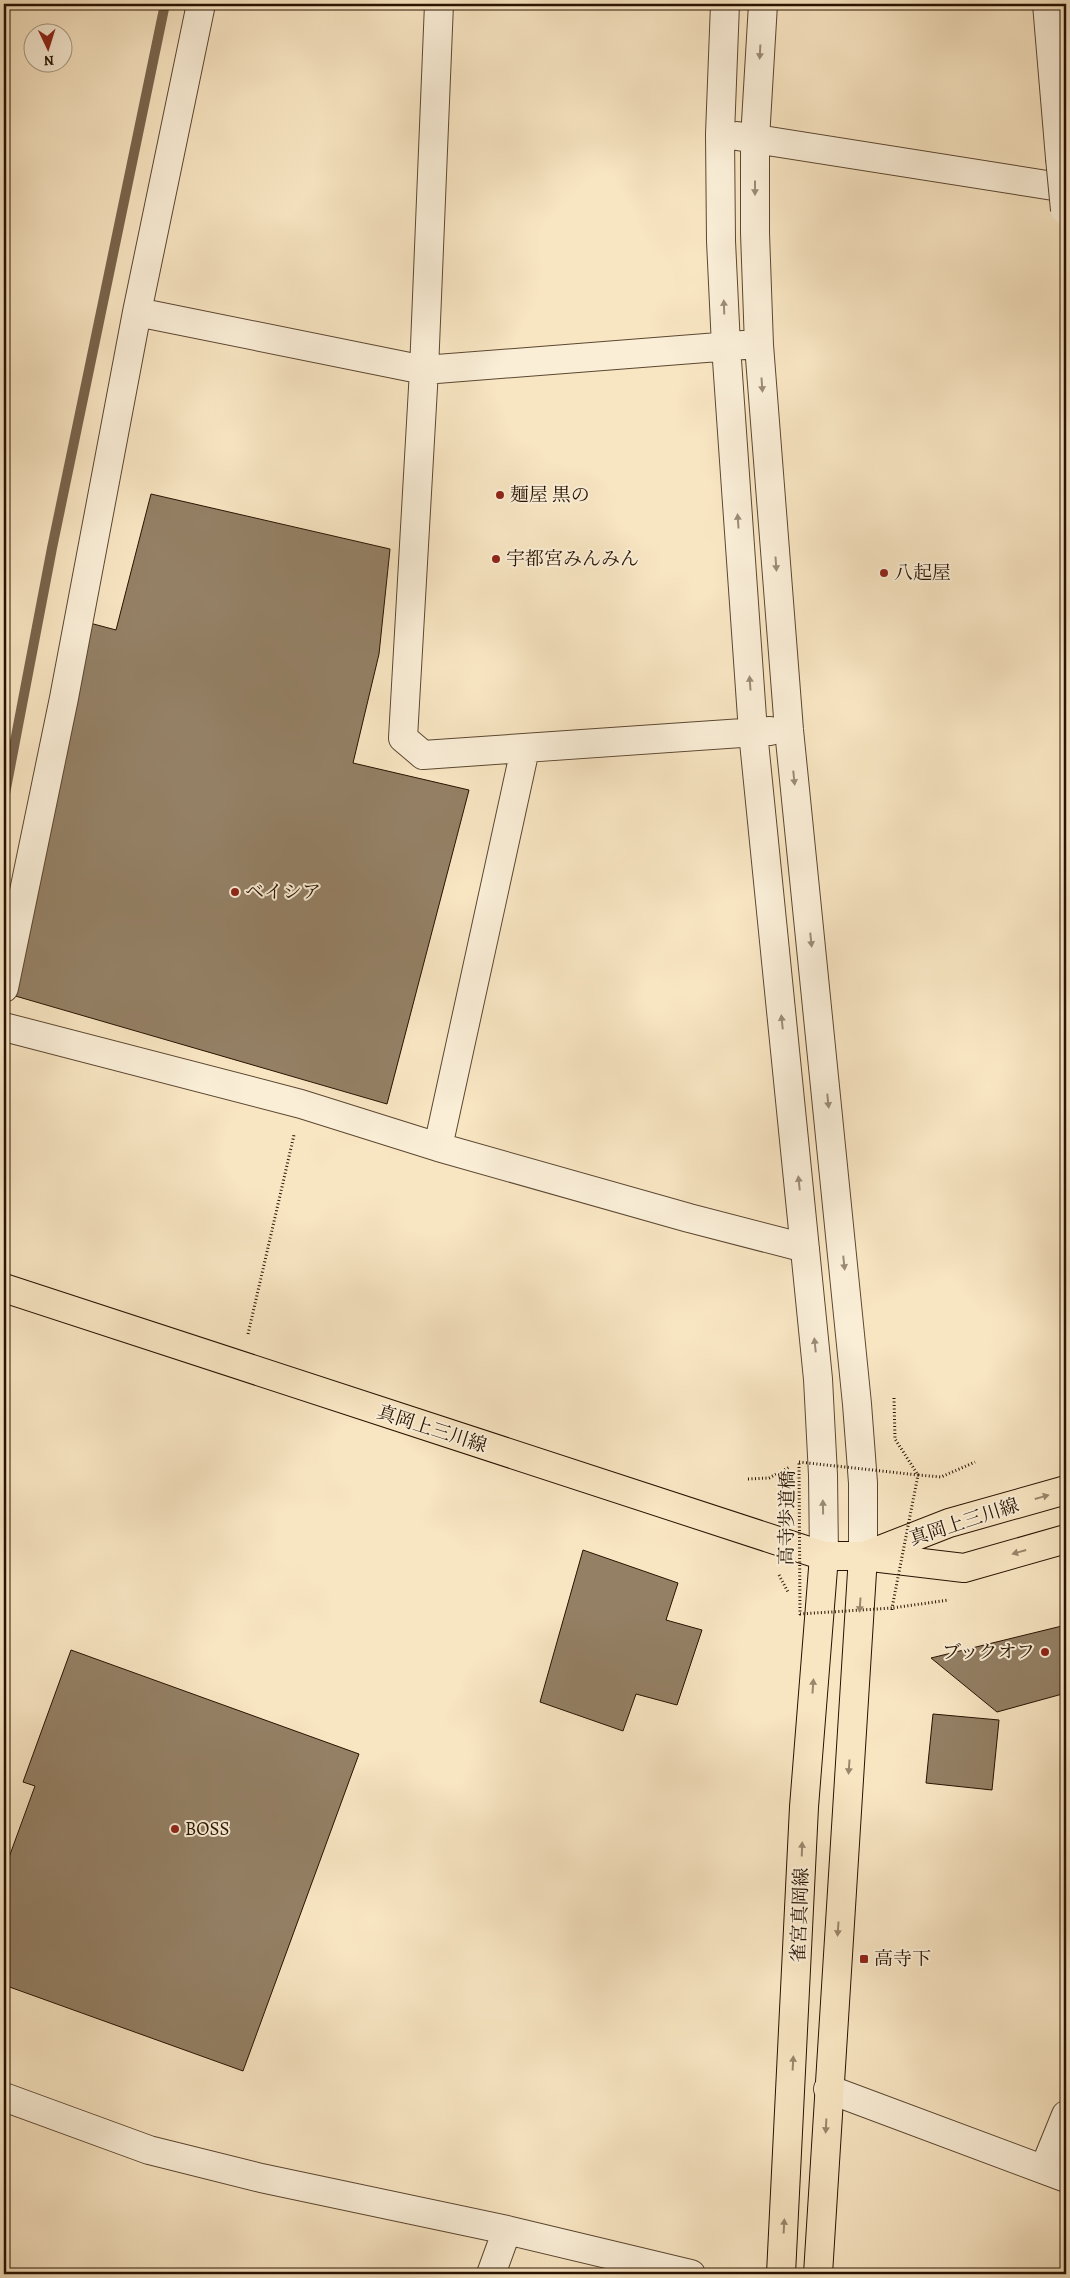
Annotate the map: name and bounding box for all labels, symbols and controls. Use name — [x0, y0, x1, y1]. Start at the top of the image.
north arrow — [22, 22, 72, 72]
one-way arrow — [755, 45, 763, 61]
text: N — [43, 51, 55, 70]
one-way arrow — [751, 180, 759, 196]
one-way arrow — [719, 299, 727, 315]
one-way arrow — [759, 377, 767, 393]
place label: 麺屋 黒の — [510, 482, 590, 508]
marker: 麺屋 黒の — [494, 489, 506, 501]
one-way arrow — [734, 513, 742, 529]
place label: 宇都宮みんみん — [506, 546, 639, 572]
marker: 宇都宮みんみん — [490, 553, 502, 565]
one-way arrow — [773, 557, 781, 573]
place label: 八起屋 — [894, 560, 951, 586]
marker: 八起屋 — [878, 567, 890, 579]
one-way arrow — [745, 675, 753, 691]
one-way arrow — [790, 770, 798, 786]
place label: ベイシア — [245, 879, 321, 905]
marker: ベイシア — [229, 886, 241, 898]
one-way arrow — [807, 932, 815, 948]
one-way arrow — [778, 1013, 786, 1029]
one-way arrow — [824, 1094, 832, 1110]
one-way arrow — [795, 1175, 803, 1191]
one-way arrow — [840, 1255, 848, 1271]
one-way arrow — [811, 1337, 819, 1353]
street label: 真岡上三川線 — [374, 1399, 490, 1459]
street label: 高寺歩道橋 — [773, 1470, 801, 1566]
street label: 真岡上三川線 — [906, 1492, 1022, 1552]
one-way arrow — [1035, 1493, 1050, 1501]
one-way arrow — [819, 1499, 827, 1515]
one-way arrow — [1012, 1549, 1027, 1557]
one-way arrow — [855, 1597, 863, 1613]
place label: ブックオフ — [942, 1639, 1035, 1665]
marker: ブックオフ — [1039, 1646, 1051, 1658]
one-way arrow — [810, 1678, 818, 1694]
one-way arrow — [845, 1759, 853, 1775]
place label: BOSS — [185, 1816, 230, 1842]
marker: BOSS — [169, 1823, 181, 1835]
one-way arrow — [799, 1840, 807, 1856]
street label: 雀宮真岡線 — [785, 1867, 815, 1963]
one-way arrow — [834, 1921, 842, 1937]
place label: 高寺下 — [874, 1946, 931, 1972]
marker: 高寺下 — [858, 1953, 870, 1965]
one-way arrow — [789, 2055, 797, 2071]
one-way arrow — [821, 2119, 829, 2135]
one-way arrow — [780, 2217, 788, 2233]

